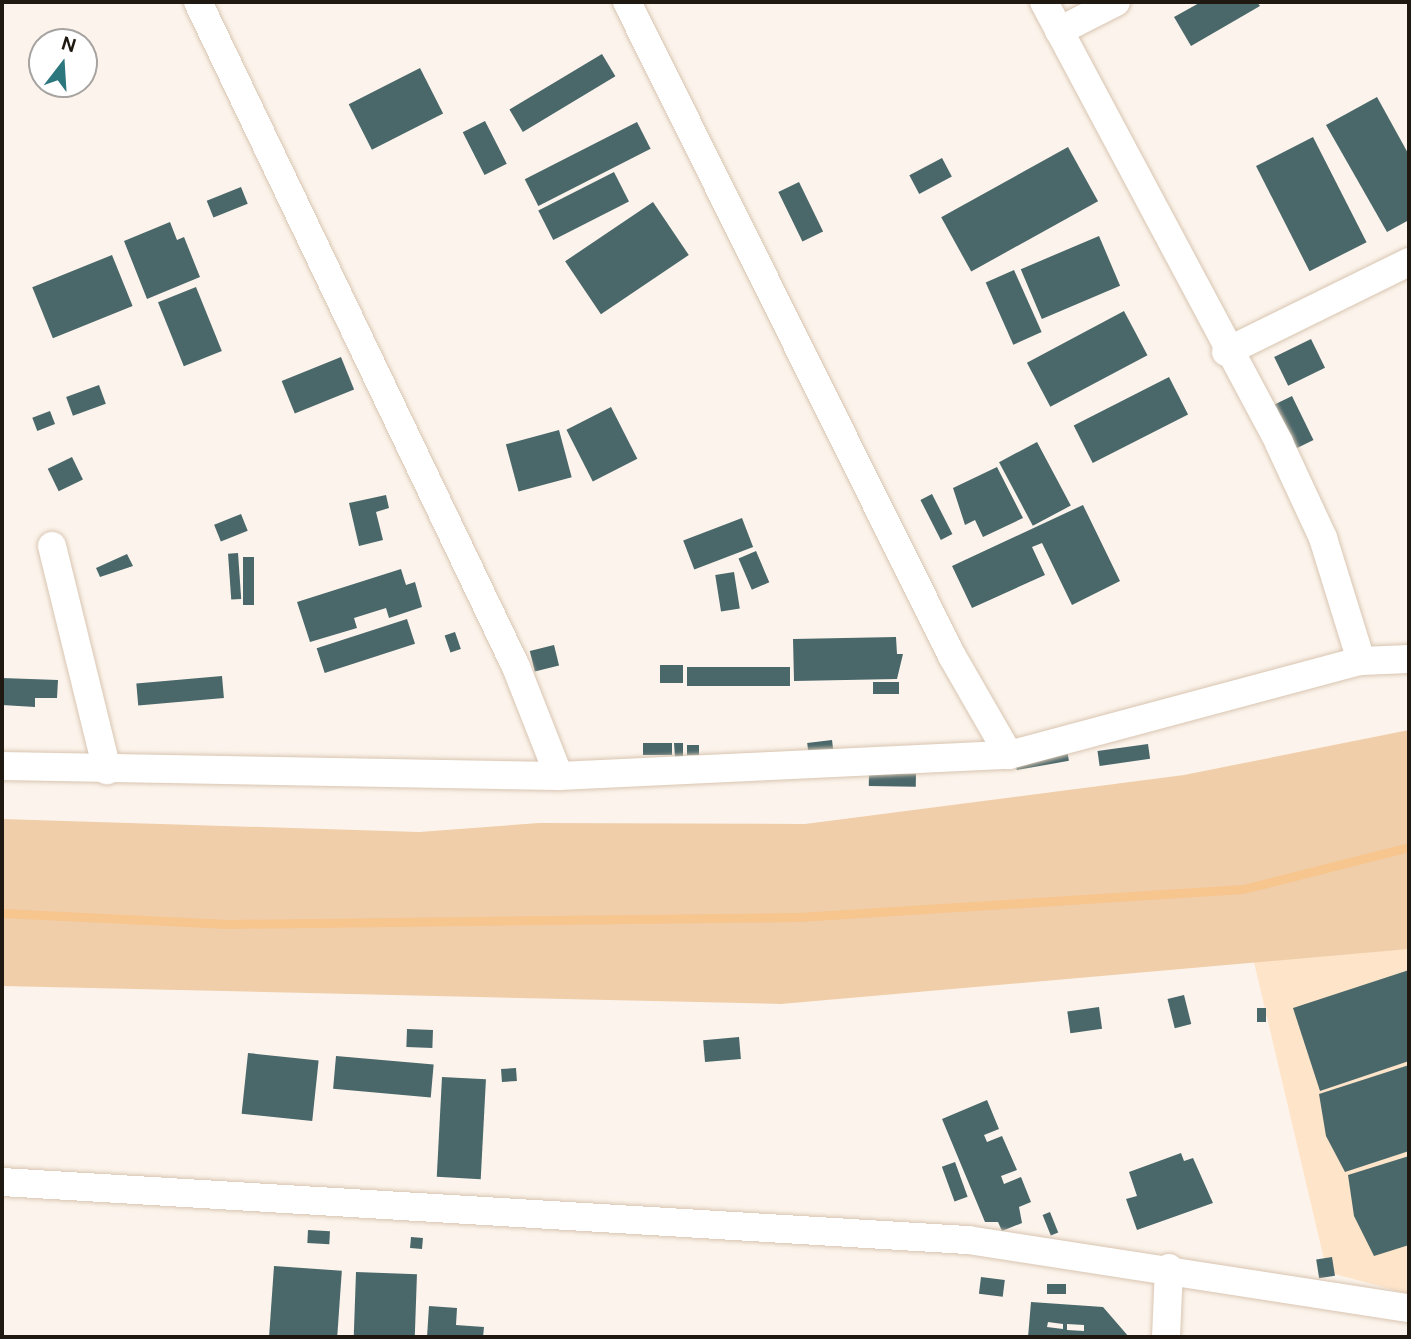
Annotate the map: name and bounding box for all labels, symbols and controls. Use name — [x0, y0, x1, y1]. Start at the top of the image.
north arrow — [28, 28, 98, 98]
text: N — [58, 30, 79, 58]

